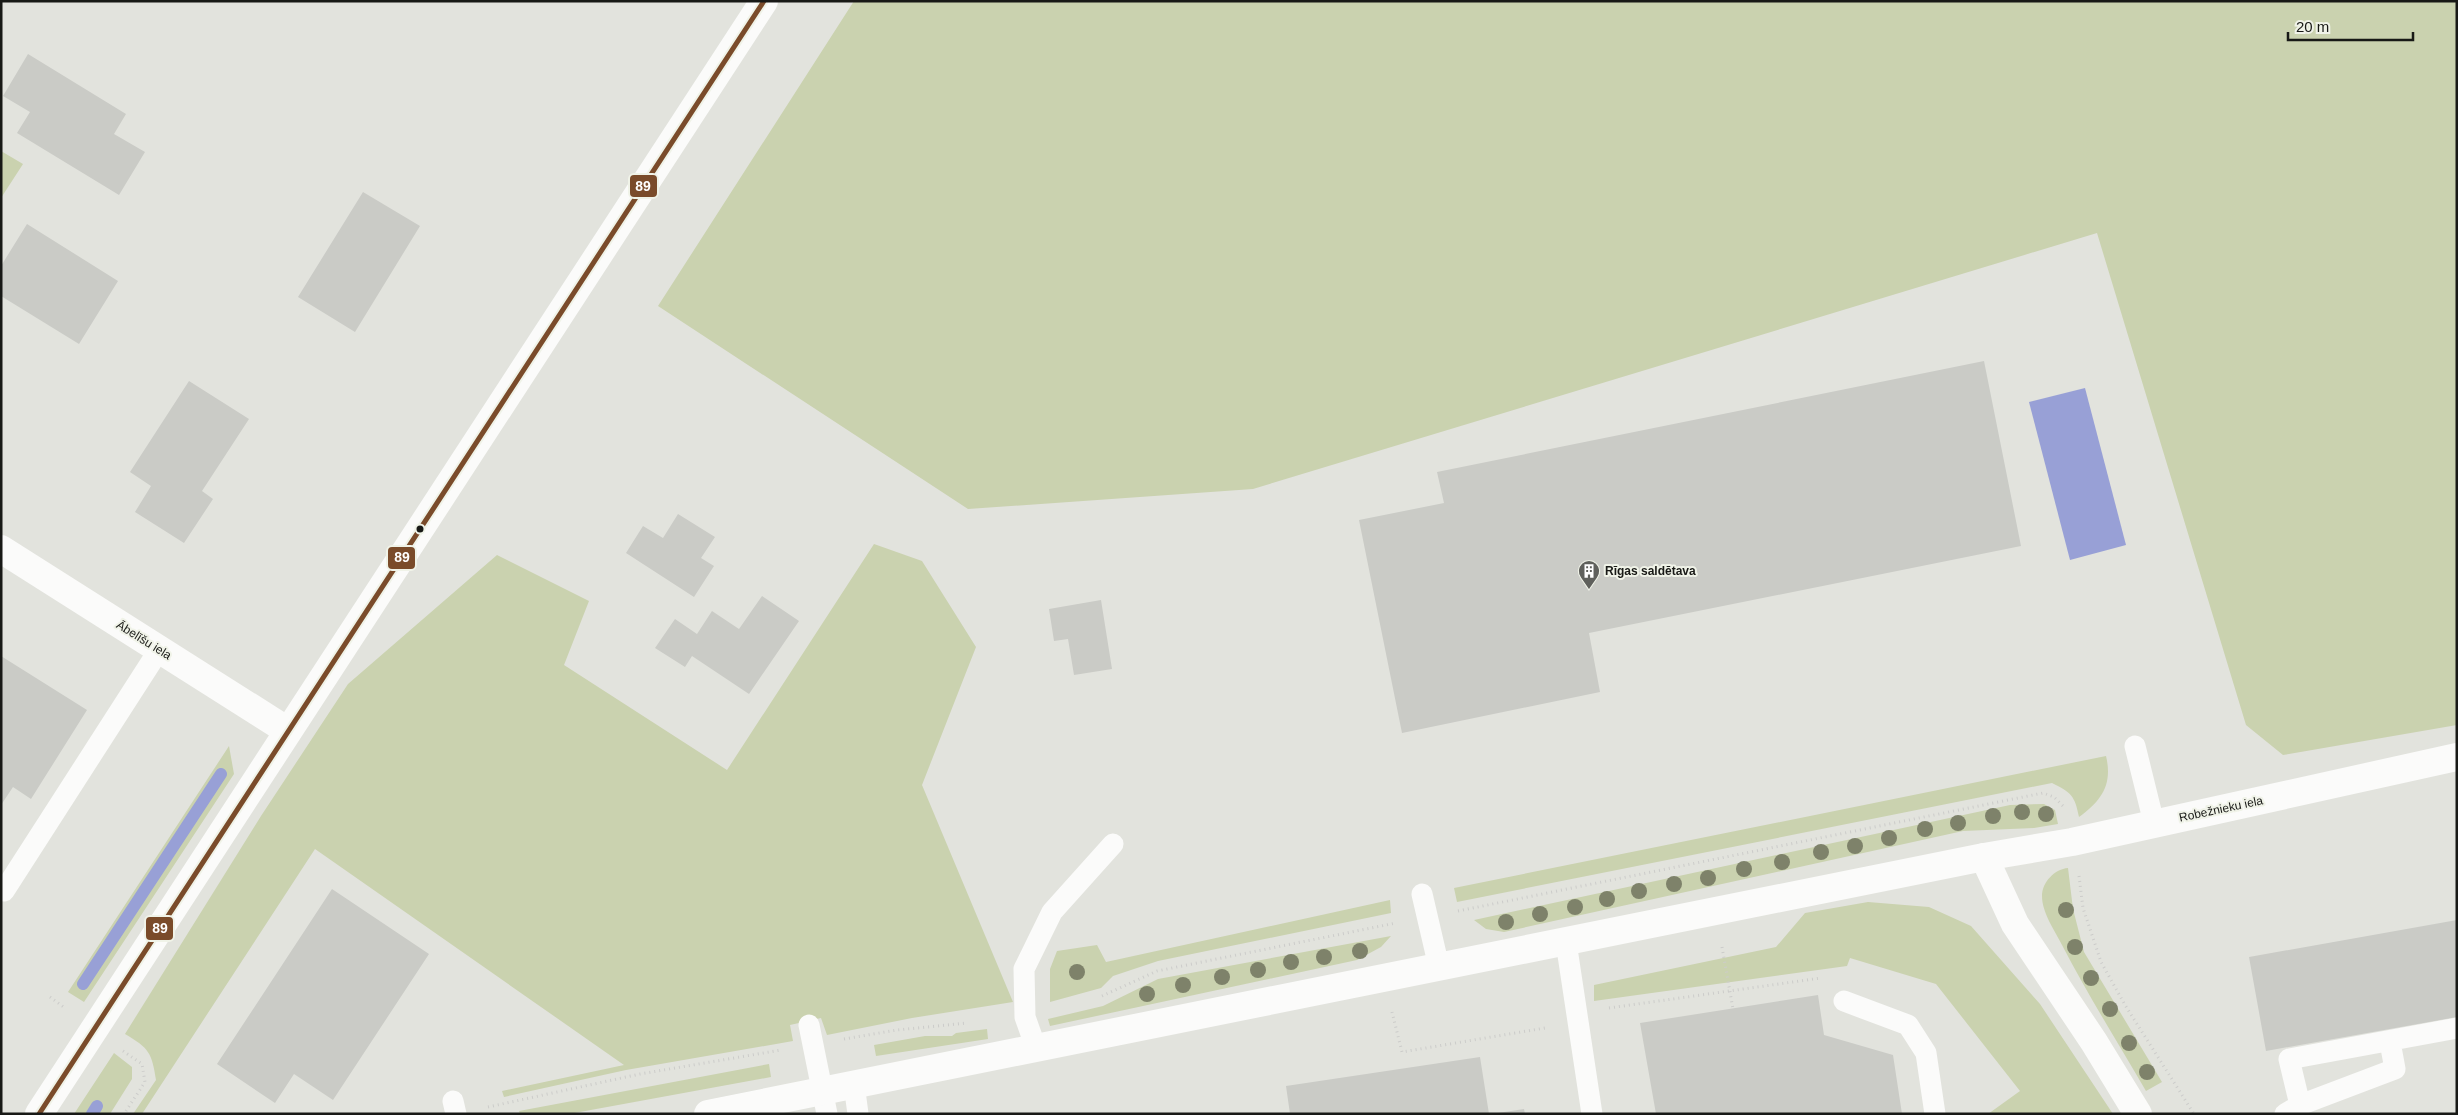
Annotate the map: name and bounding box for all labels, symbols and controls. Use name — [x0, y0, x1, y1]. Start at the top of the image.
scale bar — [2288, 10, 2413, 42]
text: 20 m — [2296, 18, 2329, 35]
line badge: 89 — [629, 174, 658, 198]
text: 89 — [635, 178, 651, 194]
unlabelled marker — [415, 524, 425, 534]
line badge: 89 — [387, 546, 416, 570]
text: 89 — [394, 549, 410, 565]
building icon: Rīgas saldētava — [1577, 559, 1601, 590]
place label: Rīgas saldētava — [1605, 564, 1696, 578]
street label: Ābelīšu iela — [114, 618, 174, 663]
street label: Robežnieku iela — [2178, 793, 2265, 825]
line badge: 89 — [145, 916, 174, 941]
text: 89 — [152, 920, 168, 936]

